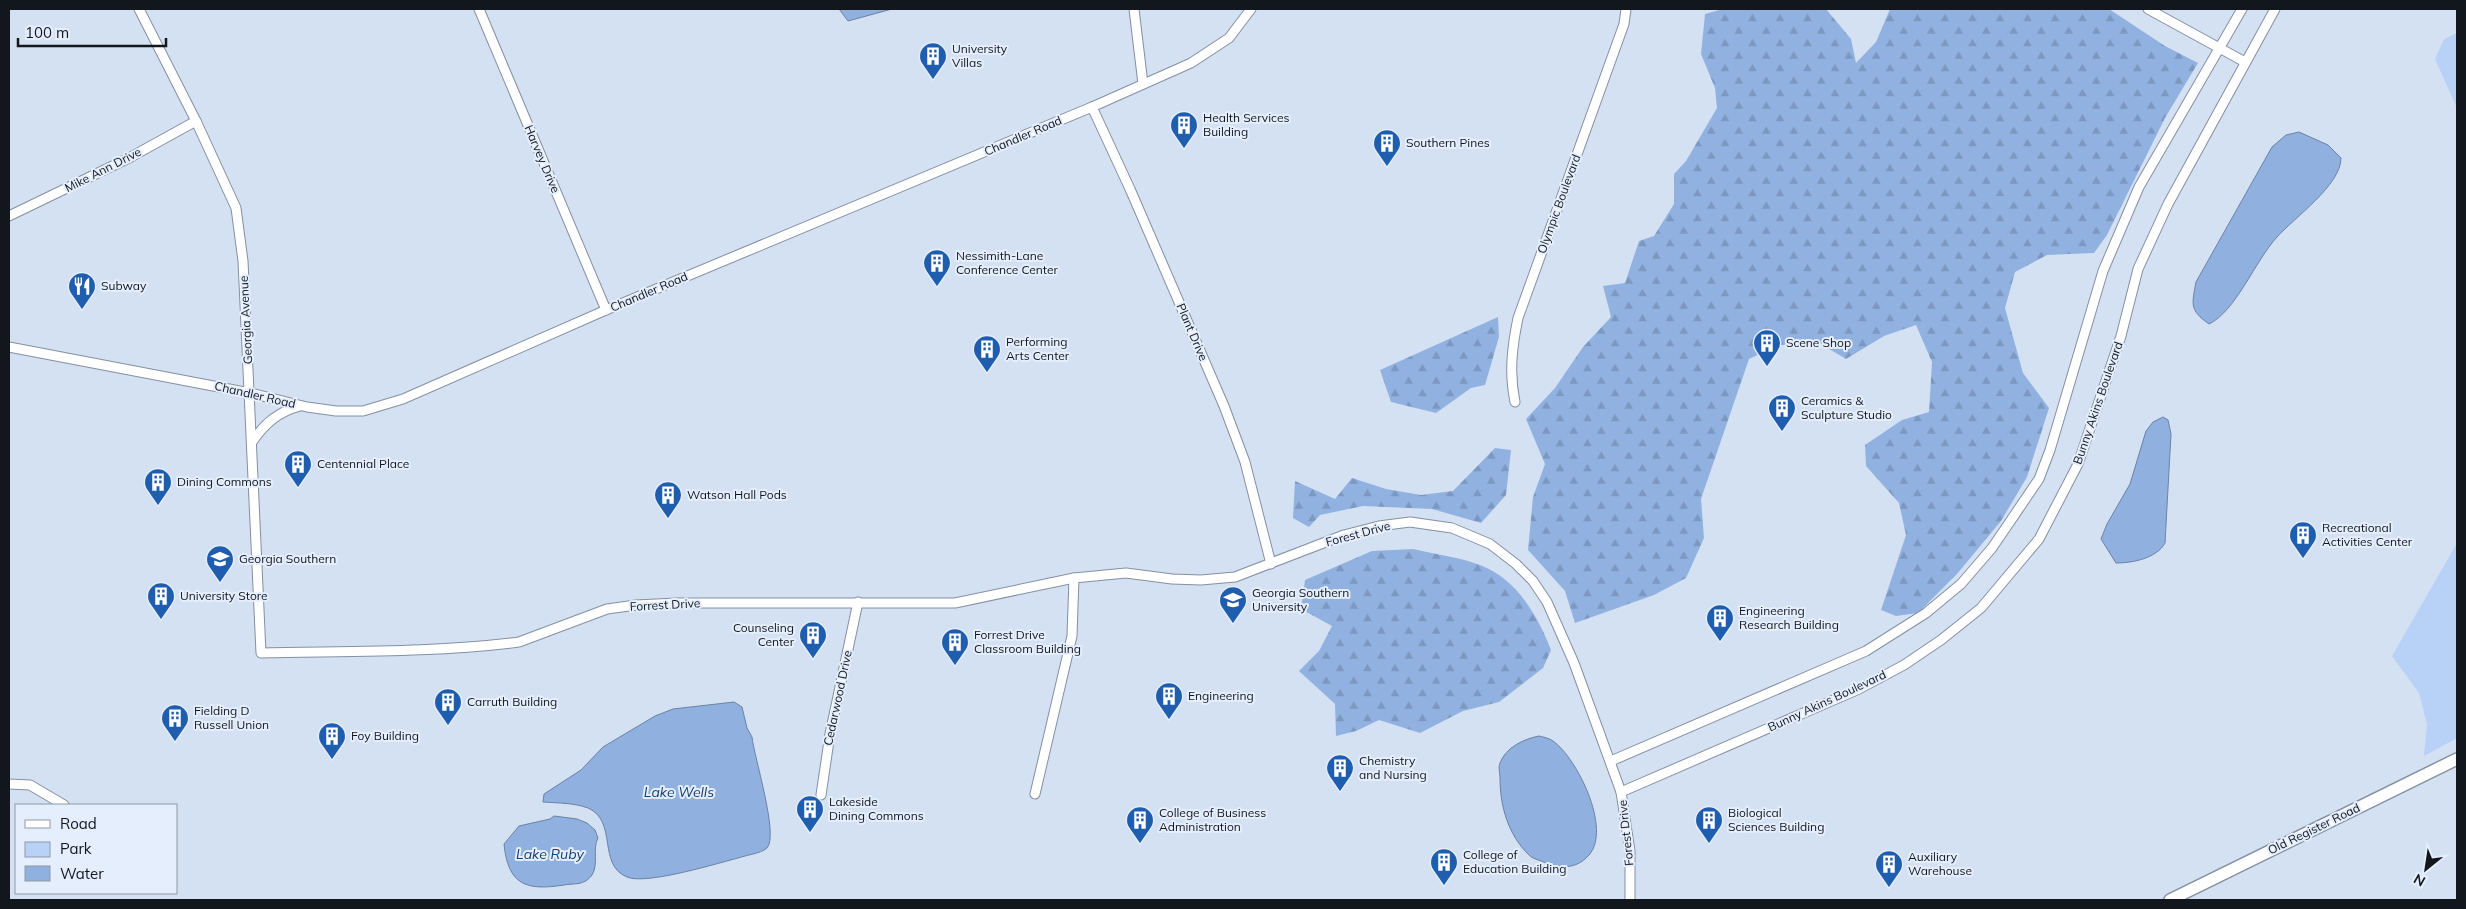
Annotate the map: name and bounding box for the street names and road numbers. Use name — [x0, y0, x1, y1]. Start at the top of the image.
street label: Chandler Road — [982, 112, 1064, 159]
street label: Harvey Drive — [521, 123, 563, 195]
street label: Mike Ann Drive — [62, 144, 144, 195]
street label: Olympic Boulevard — [1534, 152, 1583, 255]
street label: Chandler Road — [608, 268, 690, 315]
street label: Georgia Avenue — [236, 275, 255, 365]
street label: Plant Drive — [1174, 301, 1211, 363]
street label: Bunny Akins Boulevard — [2069, 340, 2126, 466]
street label: Chandler Road — [213, 378, 297, 411]
street label: Forest Drive — [1324, 518, 1392, 549]
street label: Forrest Drive — [629, 595, 701, 614]
street label: Cedarwood Drive — [820, 649, 855, 747]
street label: Bunny Akins Boulevard — [1765, 667, 1888, 735]
street label: Forest Drive — [1615, 799, 1636, 867]
street label: Old Register Road — [2265, 800, 2362, 857]

